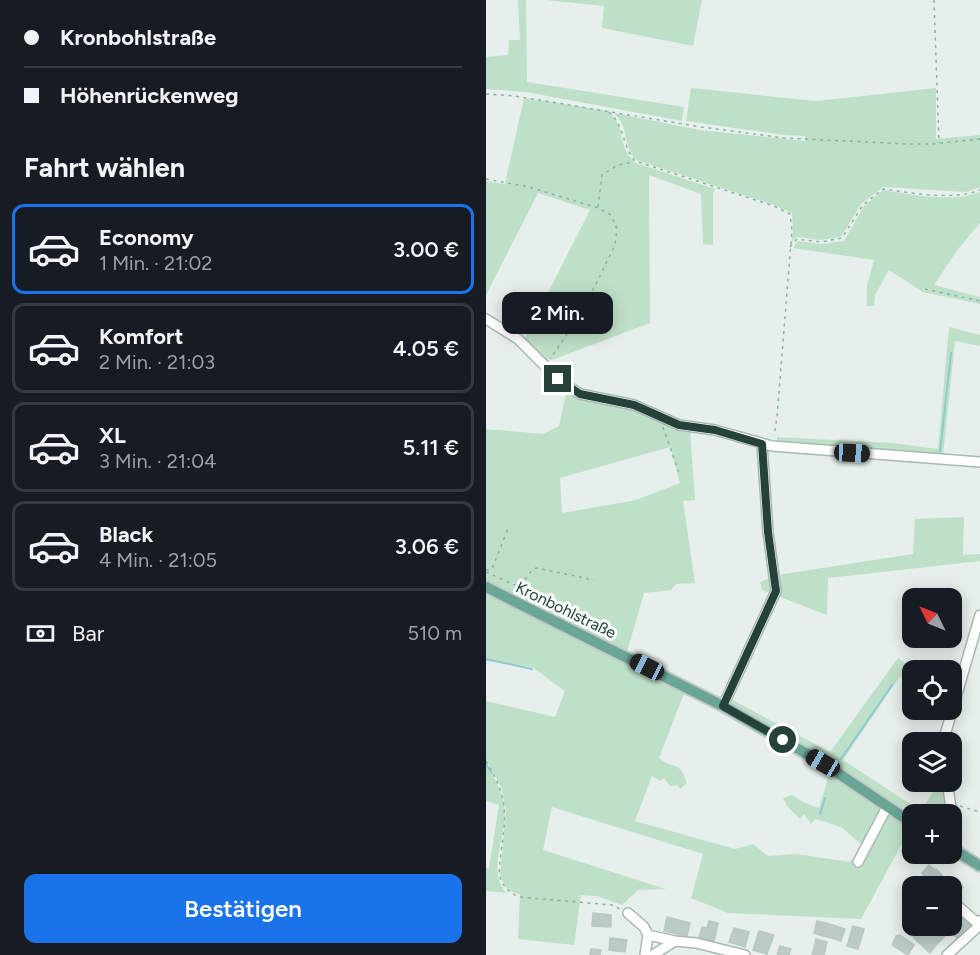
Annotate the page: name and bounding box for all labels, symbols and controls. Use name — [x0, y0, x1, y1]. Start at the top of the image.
text: Kronbohlstraße — [60, 24, 216, 51]
text: Höhenrückenweg — [60, 82, 238, 109]
text: Fahrt wählen — [24, 151, 185, 184]
icon: car — [27, 222, 81, 276]
text: Economy — [99, 224, 194, 251]
text: 3.00 € — [393, 236, 459, 263]
text: 1 Min. · 21:02 — [99, 251, 213, 275]
callout: 2 Min. — [502, 292, 614, 334]
text: 2 Min. — [530, 301, 585, 325]
icon: car — [27, 321, 81, 375]
text: Komfort — [99, 323, 183, 350]
text: 4.05 € — [393, 335, 459, 362]
text: 2 Min. · 21:03 — [99, 350, 215, 374]
route end — [544, 365, 571, 392]
icon: car — [27, 420, 81, 474]
text: XL — [99, 422, 126, 449]
text: 5.11 € — [402, 434, 459, 461]
car — [834, 443, 870, 463]
text: 3 Min. · 21:04 — [99, 449, 216, 473]
icon: car — [27, 519, 81, 573]
text: Black — [99, 521, 153, 548]
text: 3.06 € — [395, 533, 459, 560]
text: 4 Min. · 21:05 — [99, 548, 217, 572]
street label: Kronbohlstraße — [513, 578, 620, 643]
north arrow — [902, 588, 962, 648]
map controls — [902, 588, 962, 936]
icon: cash — [24, 617, 57, 650]
text: Bar — [72, 620, 104, 647]
text: 510 m — [407, 621, 462, 645]
car — [627, 651, 667, 683]
button: locate — [902, 660, 962, 720]
route start — [769, 726, 796, 753]
button: layers — [902, 732, 962, 792]
car — [803, 746, 843, 780]
button: + — [902, 804, 962, 864]
button: Bestätigen — [24, 874, 462, 943]
button: − — [902, 876, 962, 936]

